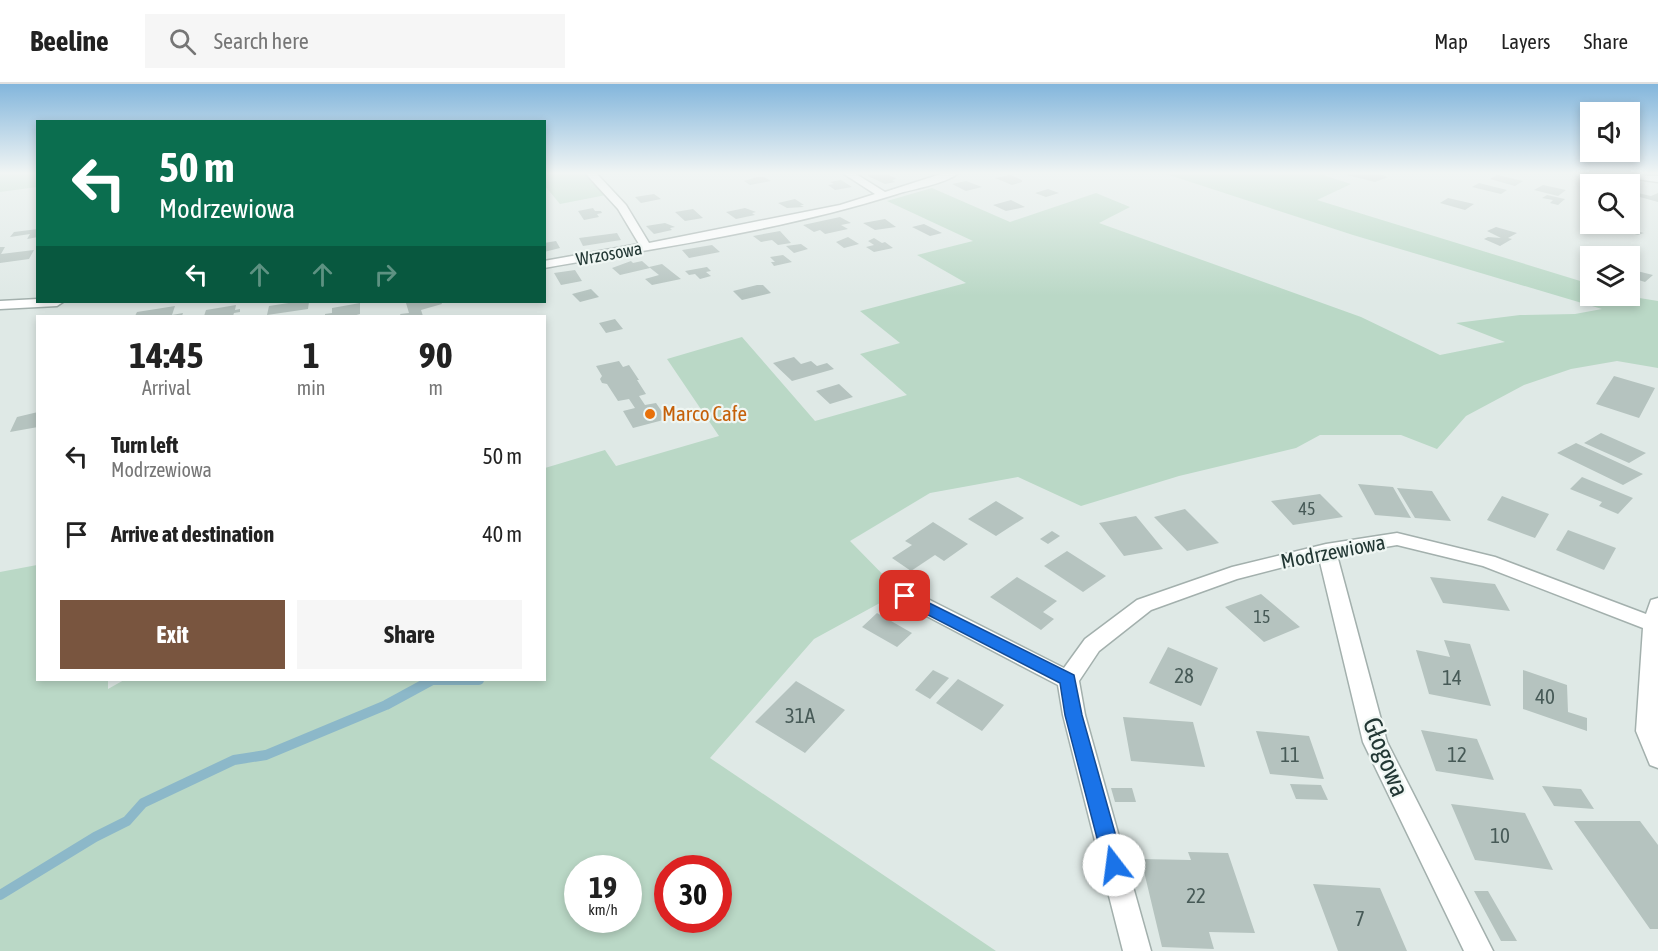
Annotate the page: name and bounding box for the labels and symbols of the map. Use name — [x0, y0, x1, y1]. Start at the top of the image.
street label: Wrzosowa — [574, 237, 644, 270]
place label: Marco Cafe — [662, 401, 747, 425]
marker: Marco Cafe — [643, 407, 657, 421]
house number: 45 — [1299, 498, 1315, 519]
street label: Modrzewiowa — [1279, 529, 1387, 573]
pin — [879, 570, 930, 621]
house number: 15 — [1254, 606, 1270, 627]
house number: 28 — [1174, 663, 1194, 687]
house number: 14 — [1442, 665, 1462, 689]
house number: 40 — [1535, 684, 1555, 708]
house number: 31A — [785, 703, 816, 727]
street label: Głogowa — [1357, 713, 1415, 801]
house number: 11 — [1280, 742, 1300, 766]
house number: 12 — [1447, 742, 1467, 766]
house number: 10 — [1490, 823, 1510, 847]
position arrow — [1082, 833, 1146, 897]
speed limit sign: 30 — [654, 855, 732, 933]
house number: 22 — [1186, 883, 1206, 907]
house number: 7 — [1355, 906, 1365, 930]

